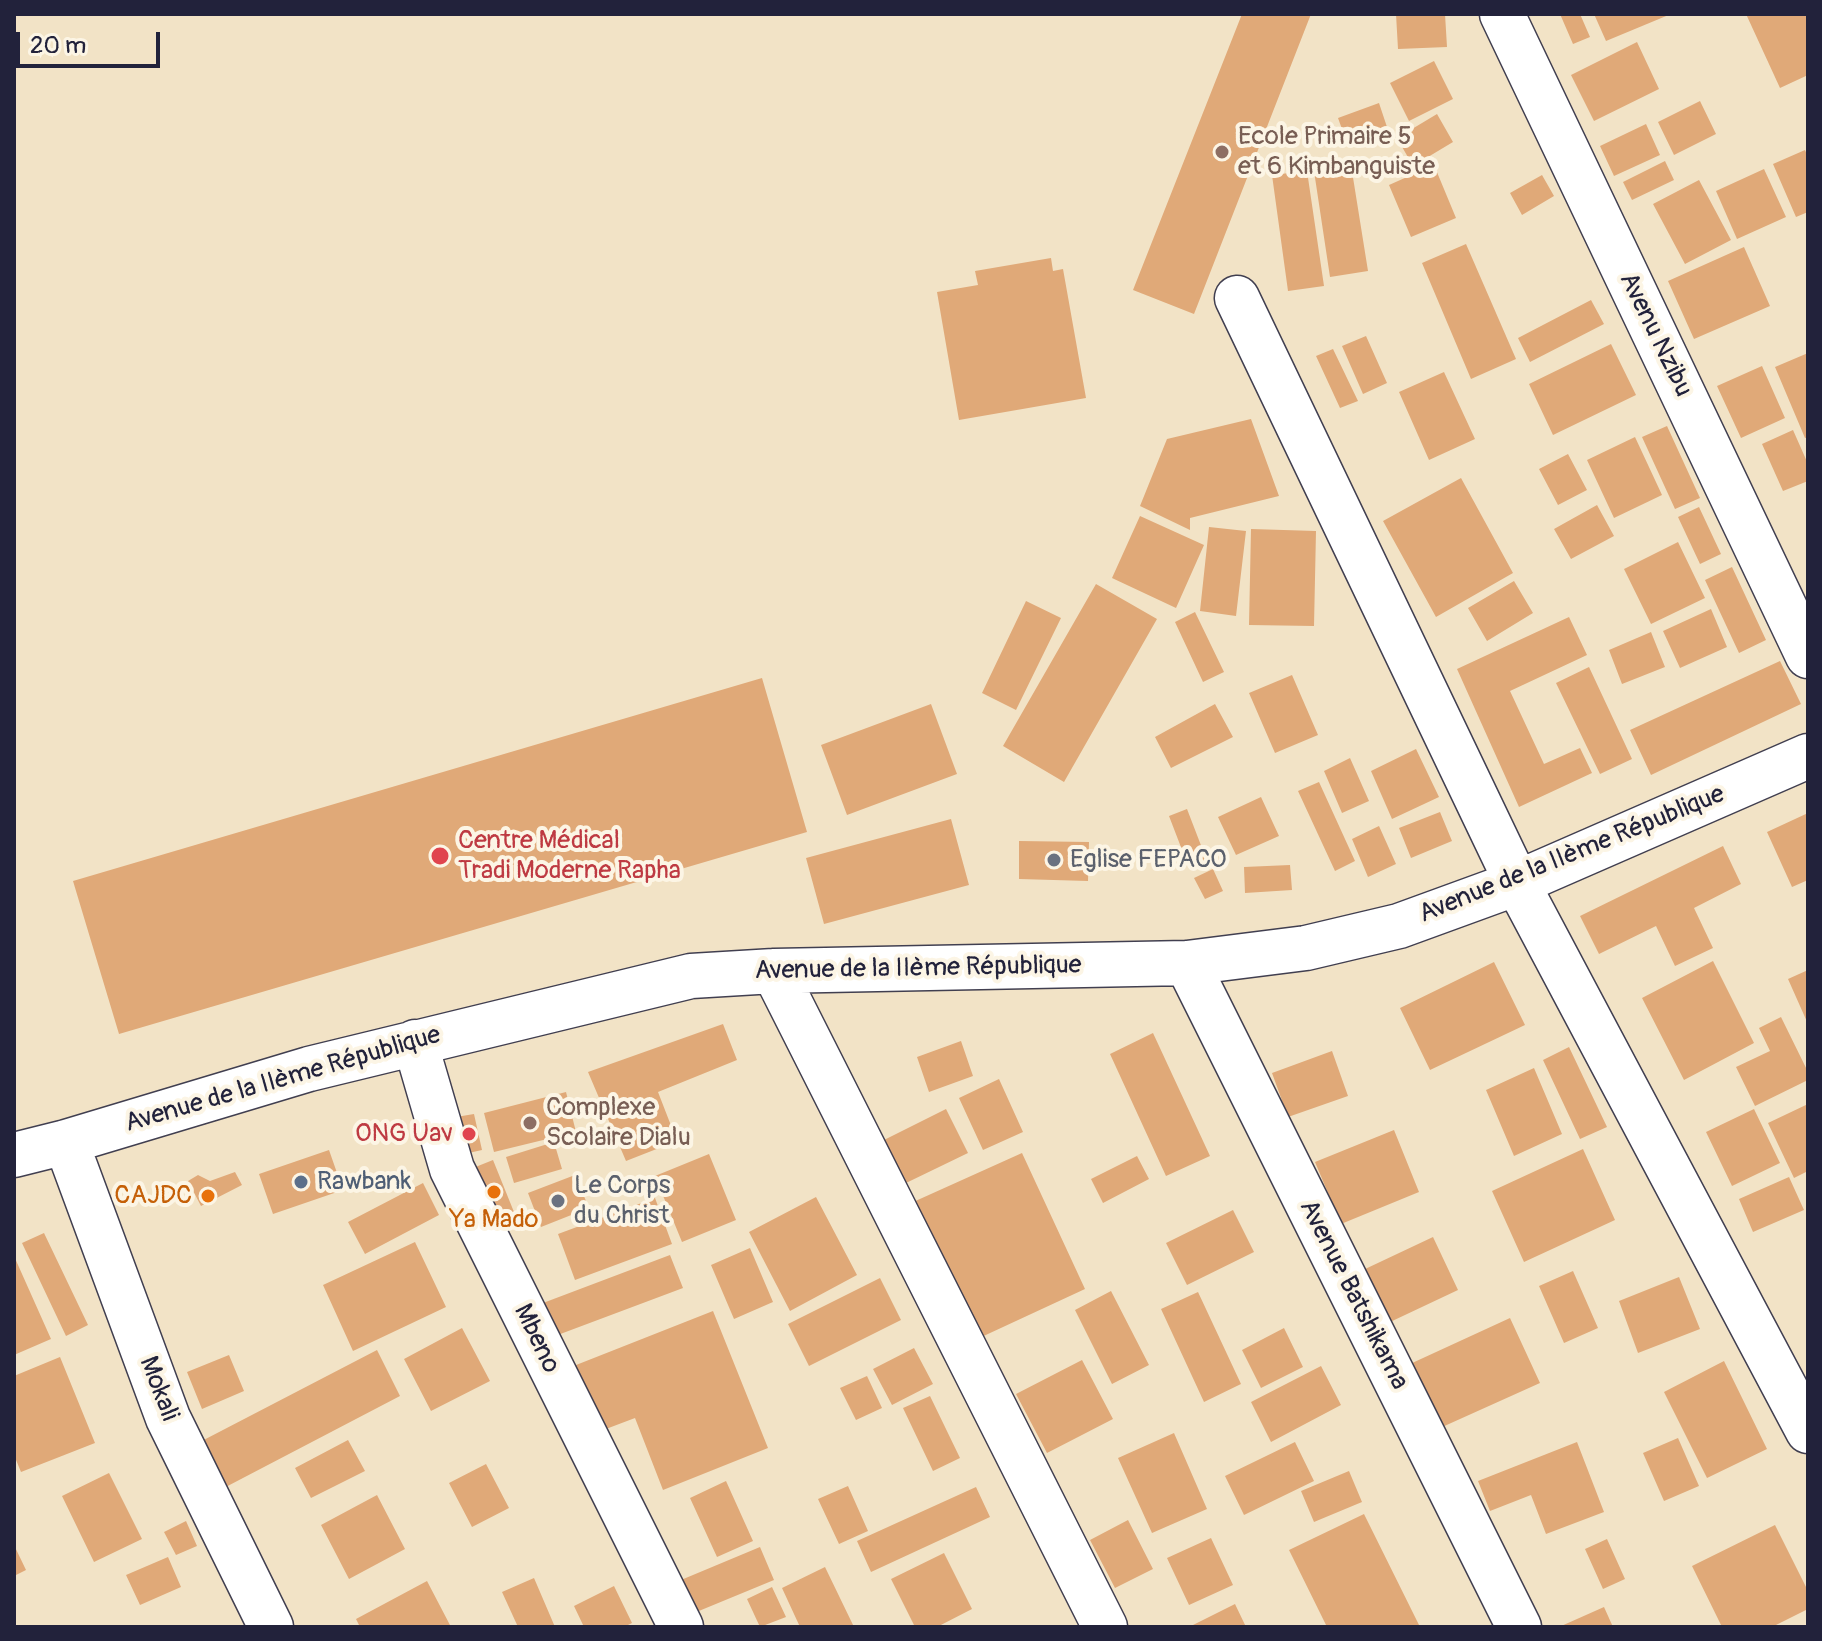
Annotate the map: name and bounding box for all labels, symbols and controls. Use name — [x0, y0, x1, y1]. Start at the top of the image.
scale bar — [20, 16, 164, 66]
text: 20 m — [30, 31, 86, 60]
place label: Ecole Primaire 5 et 6 Kimbanguiste — [1238, 121, 1435, 182]
marker: Ecole Primaire 5 et 6 Kimbanguiste — [1213, 143, 1231, 161]
street label: Avenu Nzibu — [1612, 268, 1698, 402]
street label: Avenue de la IIème République — [1415, 779, 1729, 931]
place label: Centre Médical Tradi Moderne Rapha — [458, 825, 681, 886]
place label: Eglise FEPACO — [1070, 844, 1227, 876]
marker: Centre Médical Tradi Moderne Rapha — [429, 845, 451, 867]
marker: Eglise FEPACO — [1045, 851, 1063, 869]
street label: Avenue de la IIème République — [754, 951, 1082, 987]
street label: Avenue de la IIème République — [122, 1020, 444, 1140]
place label: Complexe Scolaire Dialu — [546, 1092, 691, 1154]
marker: Complexe Scolaire Dialu — [521, 1114, 539, 1132]
place label: ONG Uav — [355, 1118, 453, 1150]
marker: ONG Uav — [460, 1125, 478, 1143]
place label: Rawbank — [317, 1166, 411, 1198]
place label: Le Corps du Christ — [574, 1170, 670, 1232]
marker: Rawbank — [292, 1173, 310, 1191]
place label: CAJDC — [114, 1180, 192, 1212]
marker: Ya Mado — [485, 1183, 503, 1201]
marker: CAJDC — [199, 1187, 217, 1205]
marker: Le Corps du Christ — [549, 1192, 567, 1210]
street label: Avenue Batshikama — [1292, 1195, 1414, 1395]
place label: Ya Mado — [450, 1204, 538, 1236]
street label: Mbeno — [506, 1299, 566, 1379]
street label: Mokali — [132, 1352, 184, 1426]

